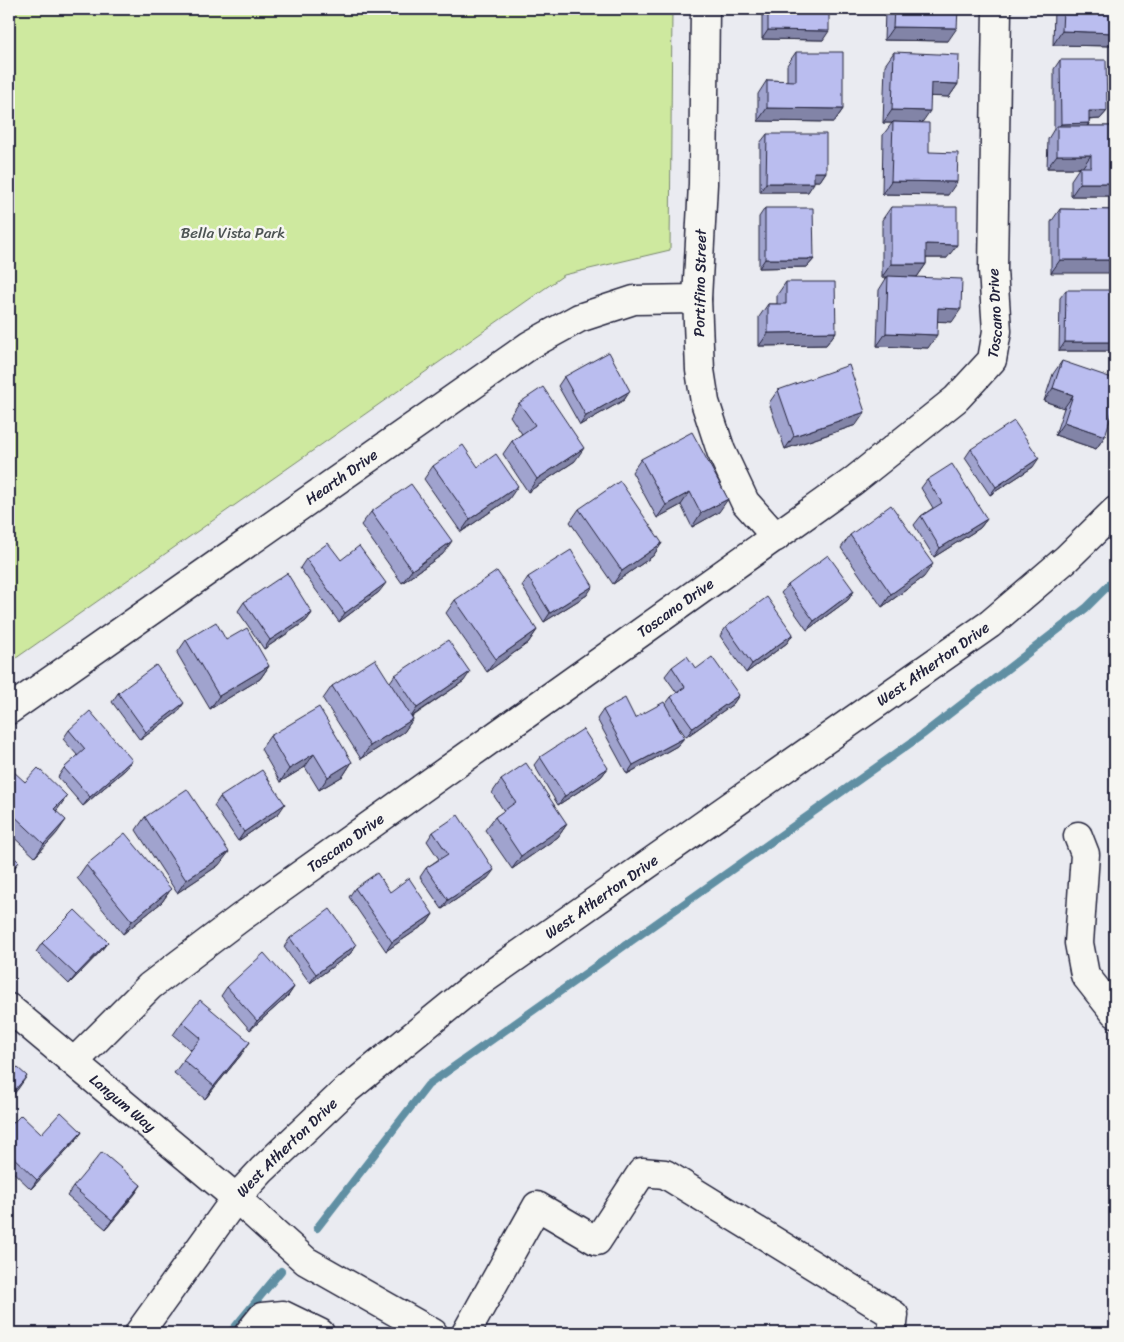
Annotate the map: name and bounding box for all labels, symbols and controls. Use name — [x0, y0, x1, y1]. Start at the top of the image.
park label: Bella Vista Park — [181, 220, 285, 246]
street label: Portifino Street — [686, 228, 714, 337]
street label: Toscano Drive — [980, 267, 1010, 360]
street label: Hearth Drive — [300, 442, 384, 512]
street label: Toscano Drive — [631, 571, 720, 644]
street label: West Atherton Drive — [871, 615, 996, 713]
street label: Toscano Drive — [301, 806, 390, 879]
street label: West Atherton Drive — [539, 847, 664, 946]
street label: Langum Way — [83, 1067, 162, 1139]
street label: West Atherton Drive — [230, 1091, 344, 1203]

